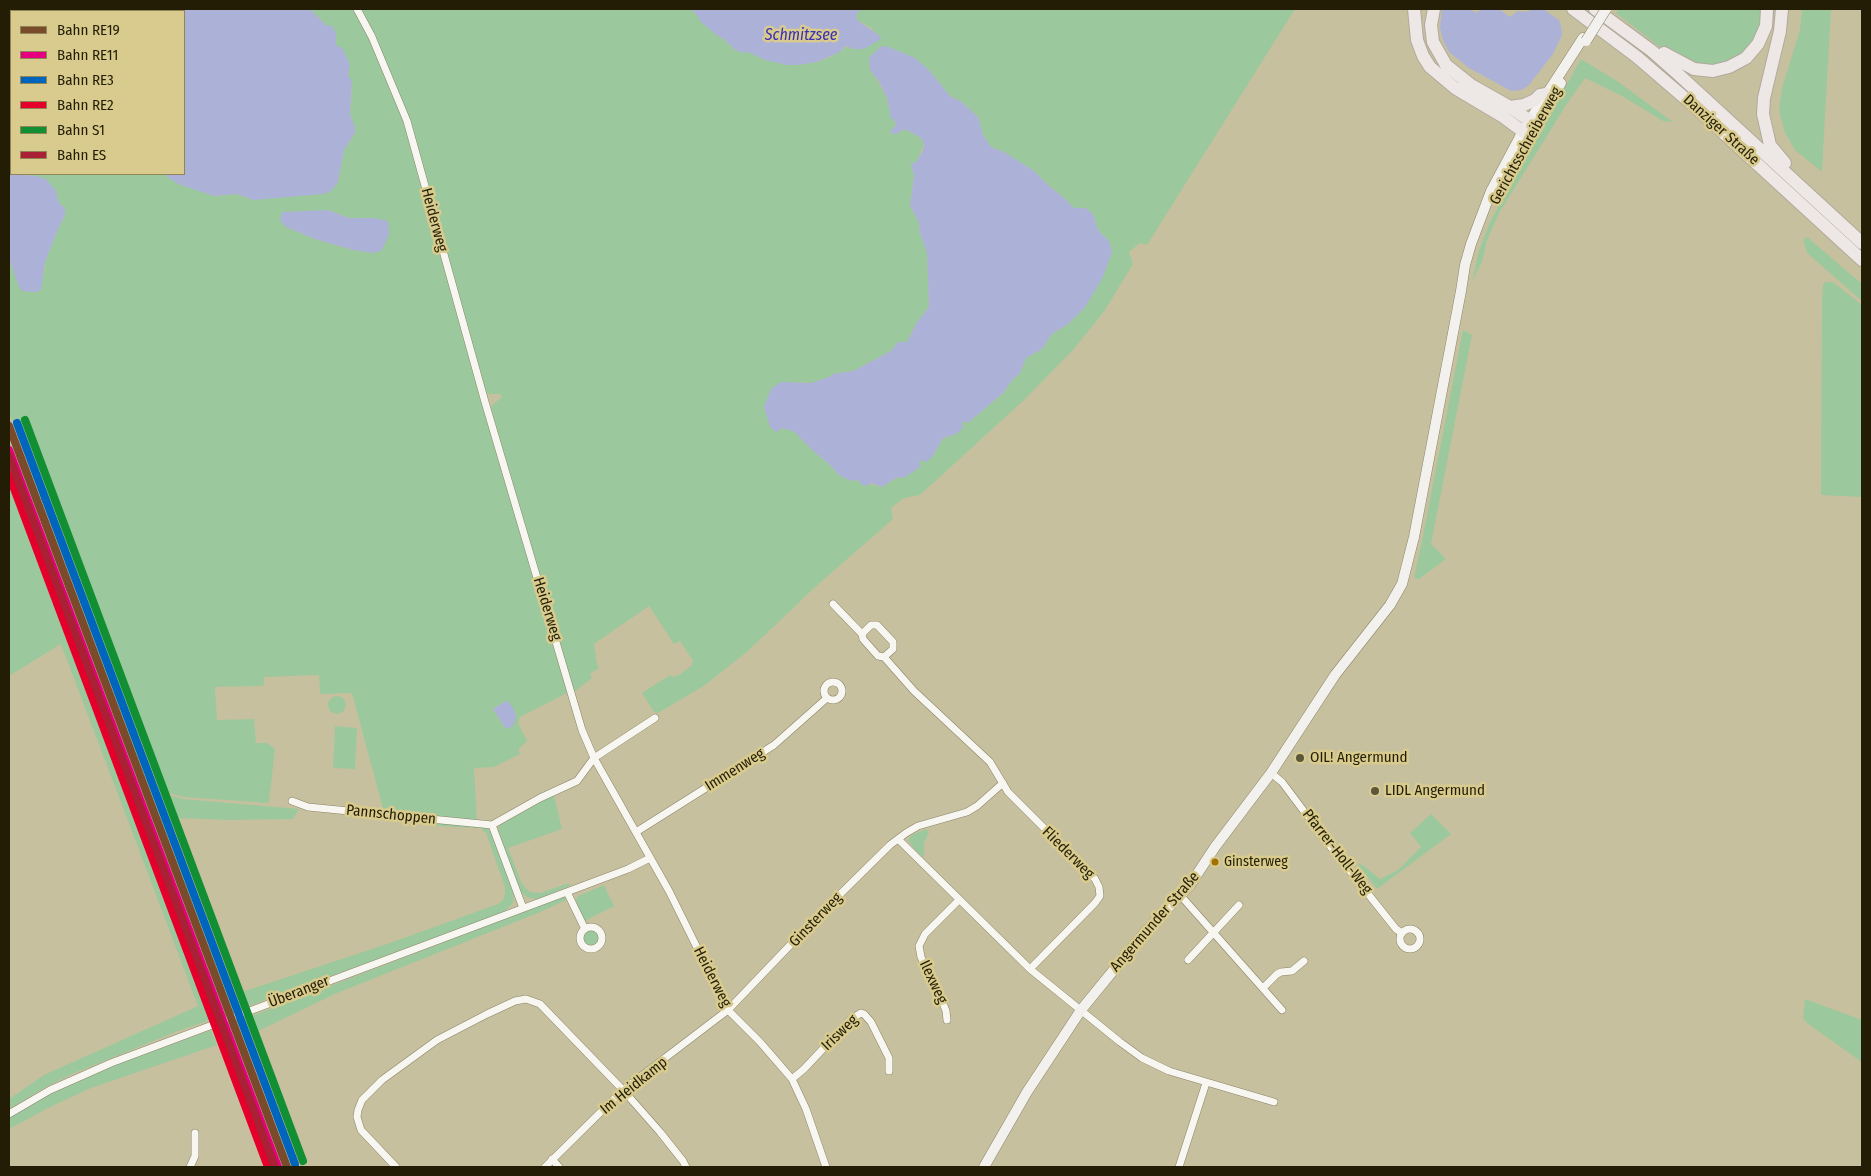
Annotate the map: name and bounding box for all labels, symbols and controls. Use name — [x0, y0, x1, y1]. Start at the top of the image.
legend — [10, 10, 185, 175]
text: Bahn RE19 — [57, 21, 120, 39]
water label: Schmitzsee — [765, 26, 837, 46]
text: Bahn RE11 — [57, 46, 118, 64]
text: Bahn RE3 — [57, 71, 114, 89]
street label: Gerichtsschreiberweg — [1486, 84, 1566, 208]
street label: Danziger Straße — [1679, 91, 1763, 169]
text: Bahn RE2 — [57, 96, 114, 114]
text: Bahn S1 — [57, 121, 105, 139]
text: Bahn ES — [57, 146, 106, 164]
street label: Heiderweg — [417, 186, 451, 254]
street label: Heiderweg — [529, 575, 565, 643]
street label: Immenweg — [702, 745, 768, 795]
place label: OIL! Angermund — [1310, 749, 1408, 767]
marker: OIL! Angermund — [1294, 752, 1306, 764]
place label: LIDL Angermund — [1385, 782, 1485, 800]
marker: LIDL Angermund — [1369, 785, 1381, 797]
street label: Pannschoppen — [345, 801, 437, 829]
street label: Pfarrer-Holl-Weg — [1298, 806, 1376, 898]
street label: Fliederweg — [1038, 823, 1098, 883]
place label: Ginsterweg — [1224, 854, 1288, 870]
marker: Ginsterweg — [1210, 857, 1220, 867]
street label: Angermunder Straße — [1107, 868, 1203, 976]
street label: Ginsterweg — [786, 889, 846, 951]
street label: Heiderweg — [689, 944, 735, 1010]
street label: Ilexweg — [915, 957, 951, 1007]
street label: Überanger — [266, 972, 332, 1012]
street label: Irisweg — [818, 1011, 862, 1055]
street label: Im Heidkamp — [597, 1054, 671, 1118]

